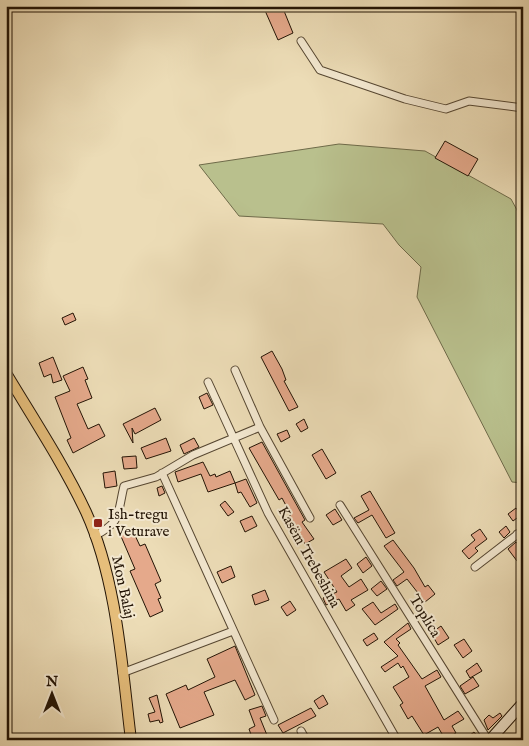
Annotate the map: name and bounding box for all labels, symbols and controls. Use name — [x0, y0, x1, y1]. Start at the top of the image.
street label: Kasëm Trebeshina — [273, 503, 345, 612]
place label: Ish-tregu i Veturave — [108, 505, 170, 541]
marker: Ish-tregu i Veturave — [92, 517, 104, 529]
street label: Mon Balaj — [107, 554, 139, 620]
street label: Toplica — [405, 591, 445, 641]
north arrow — [28, 668, 78, 718]
text: N — [45, 673, 58, 691]

